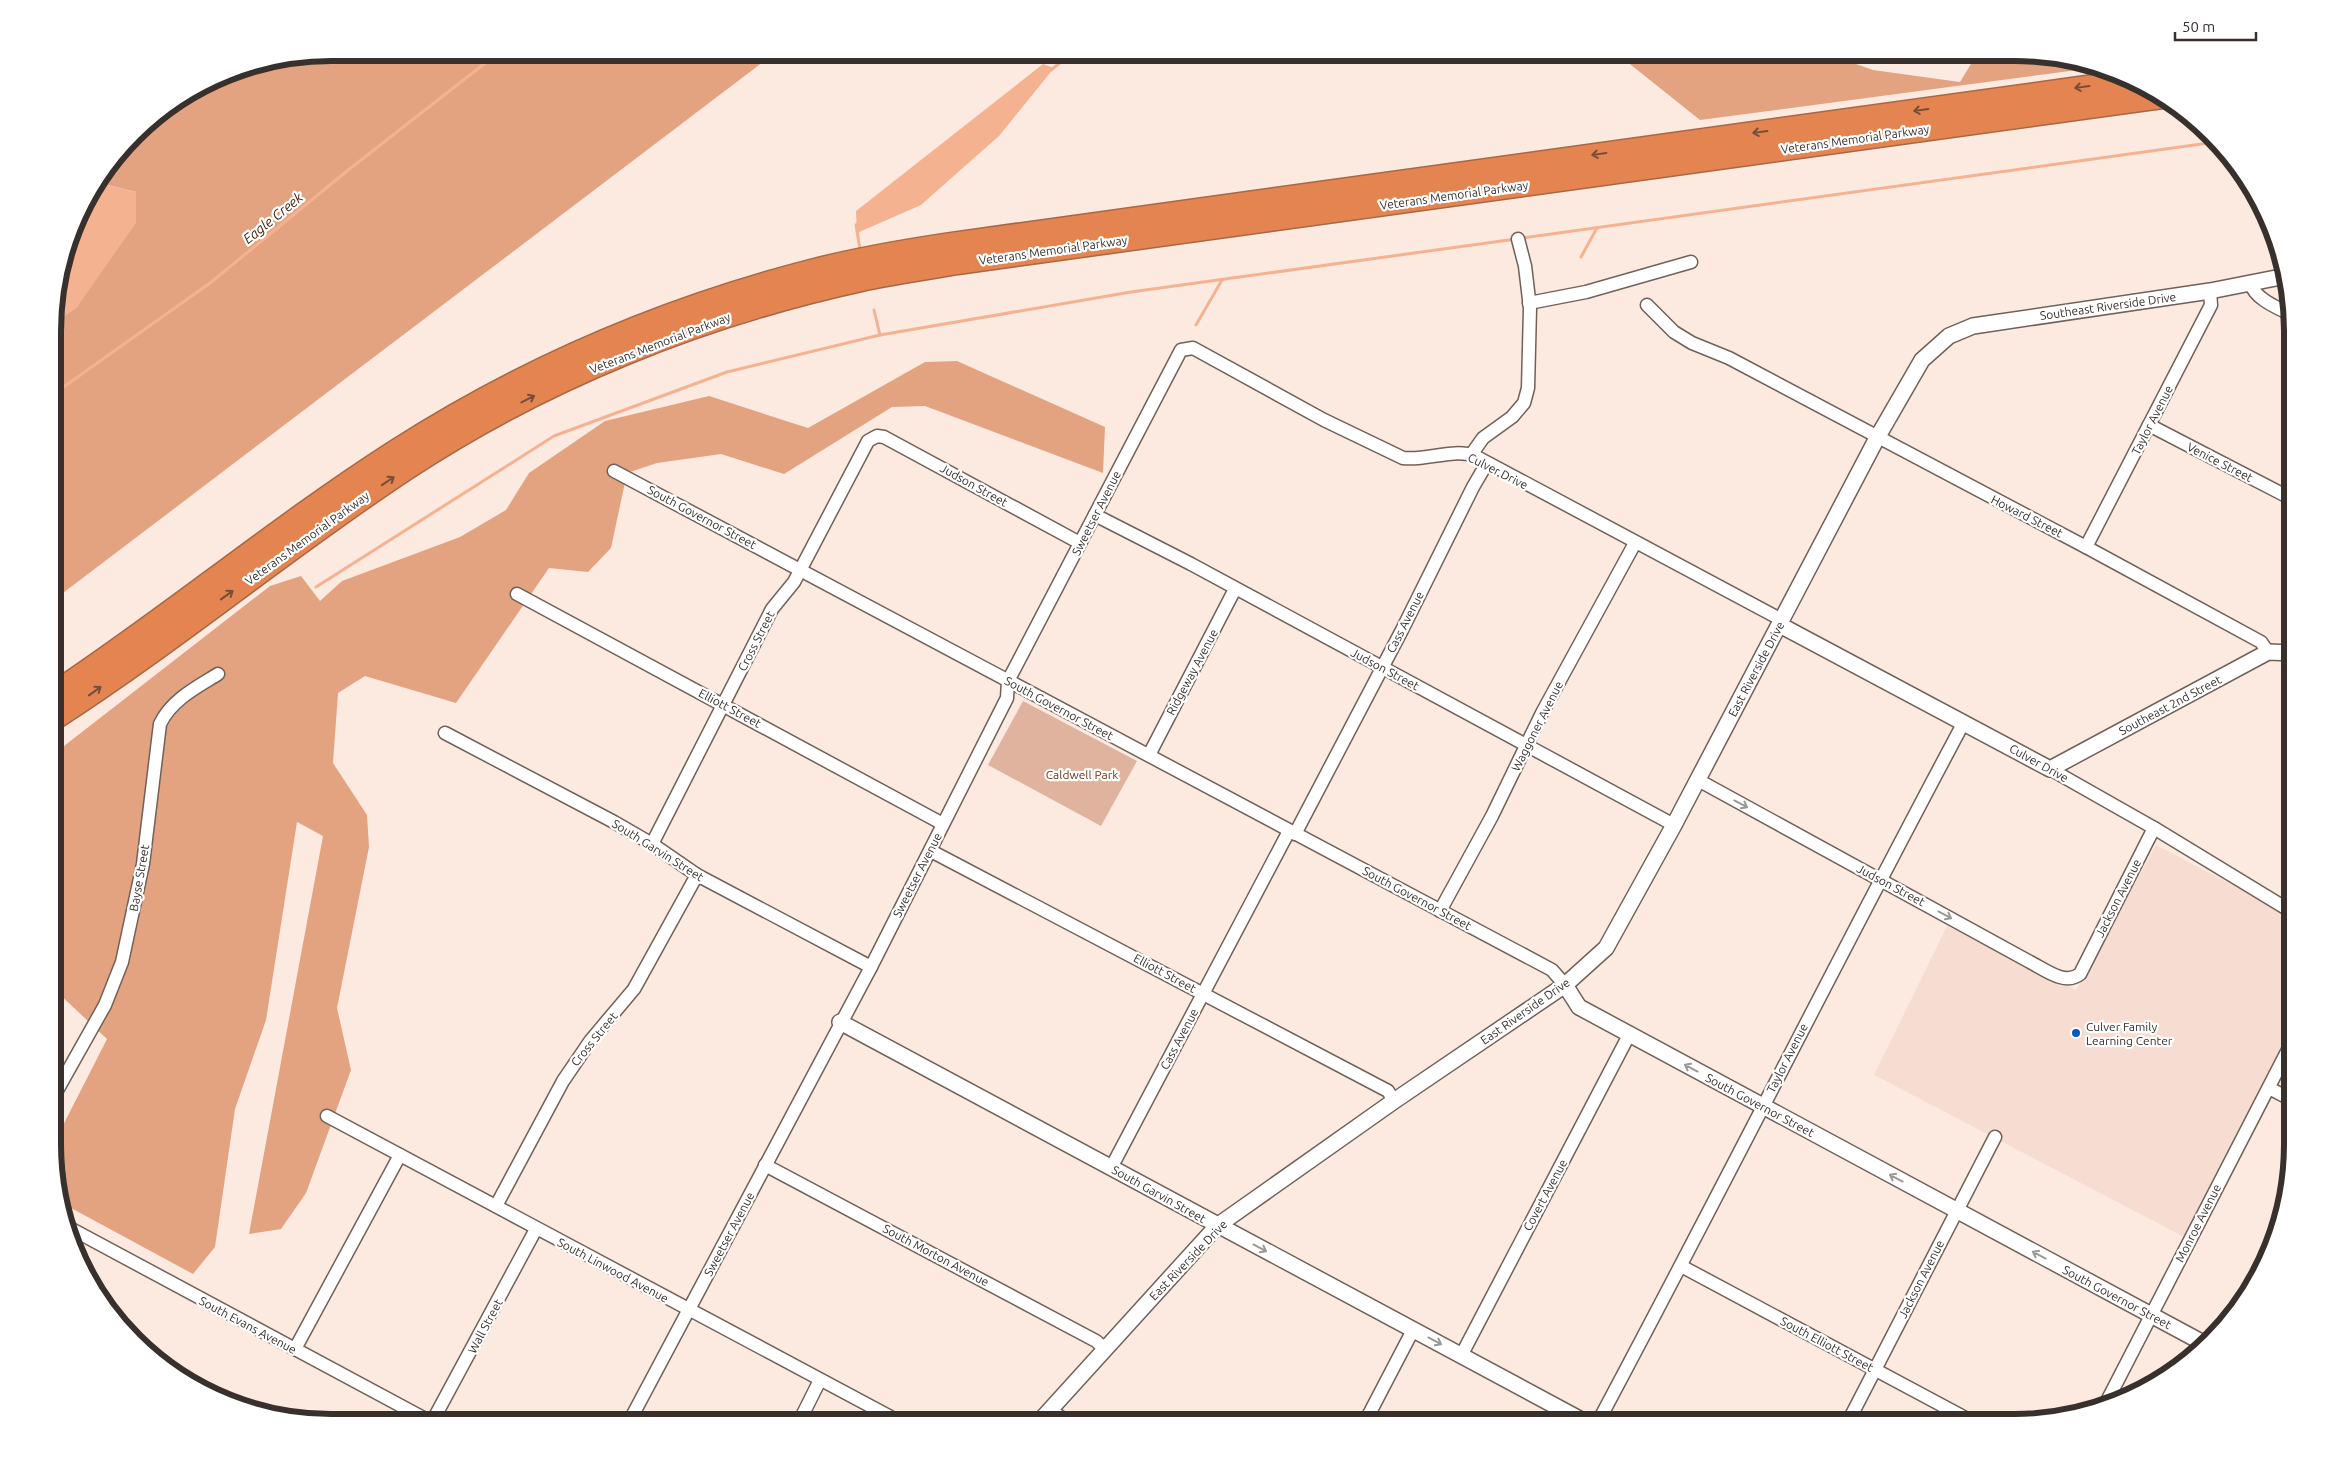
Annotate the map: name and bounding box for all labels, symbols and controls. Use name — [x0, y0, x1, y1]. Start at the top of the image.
scale bar — [2175, 10, 2256, 42]
text: 50 m — [2182, 18, 2215, 35]
one-way arrow — [2074, 83, 2090, 93]
one-way arrow — [1913, 105, 1929, 115]
street label: Veterans Memorial Parkway — [1780, 122, 1930, 156]
one-way arrow — [1752, 127, 1768, 137]
one-way arrow — [1591, 149, 1607, 159]
street label: Veterans Memorial Parkway — [1379, 178, 1529, 212]
water label: Eagle Creek — [240, 189, 307, 247]
street label: Veterans Memorial Parkway — [978, 233, 1128, 267]
street label: Southeast Riverside Drive — [2039, 290, 2177, 322]
street label: Veterans Memorial Parkway — [588, 310, 732, 376]
street label: Taylor Avenue — [2129, 383, 2175, 457]
one-way arrow — [520, 394, 535, 403]
street label: Venice Street — [2185, 440, 2255, 484]
street label: Culver Drive — [1466, 450, 1530, 492]
street label: Judson Street — [938, 461, 1010, 509]
street label: Sweetser Avenue — [1069, 469, 1123, 557]
one-way arrow — [380, 476, 394, 486]
street label: South Governor Street — [645, 483, 759, 551]
street label: Veterans Memorial Parkway — [243, 489, 372, 587]
street label: Howard Street — [1989, 492, 2065, 540]
street label: Cass Avenue — [1384, 589, 1426, 655]
one-way arrow — [220, 590, 234, 600]
street label: Cross Street — [735, 609, 777, 673]
street label: East Riverside Drive — [1725, 619, 1787, 719]
street label: Ridgeway Avenue — [1164, 627, 1220, 717]
street label: Judson Street — [1349, 646, 1421, 693]
street label: Southeast 2nd Street — [2117, 672, 2224, 738]
street label: South Governor Street — [1002, 674, 1116, 742]
street label: Waggoner Avenue — [1509, 679, 1565, 773]
one-way arrow — [88, 686, 102, 696]
street label: Elliott Street — [697, 686, 764, 730]
street label: Culver Drive — [2007, 741, 2071, 785]
park label: Caldwell Park — [1046, 768, 1118, 781]
one-way arrow — [1733, 799, 1748, 809]
street label: South Garvin Street — [610, 817, 706, 884]
street label: Sweetser Avenue — [890, 831, 944, 919]
street label: Bayse Street — [127, 843, 151, 912]
street label: Jackson Avenue — [2093, 857, 2143, 939]
street label: Judson Street — [1855, 862, 1927, 909]
street label: South Governor Street — [1360, 864, 1474, 932]
one-way arrow — [1937, 910, 1952, 920]
street label: Elliott Street — [1132, 951, 1199, 995]
street label: East Riverside Drive — [1478, 975, 1572, 1047]
street label: Cass Avenue — [1158, 1006, 1200, 1072]
street label: Cross Street — [568, 1009, 620, 1069]
place label: Culver Family Learning Center — [2086, 1020, 2173, 1047]
street label: Taylor Avenue — [1764, 1021, 1810, 1095]
marker: Culver Family Learning Center — [2070, 1027, 2082, 1039]
one-way arrow — [1684, 1063, 1699, 1072]
street label: South Governor Street — [1703, 1071, 1817, 1139]
street label: Covert Avenue — [1521, 1157, 1569, 1233]
street label: South Garvin Street — [1110, 1163, 1208, 1225]
one-way arrow — [1889, 1173, 1904, 1182]
street label: Monroe Avenue — [2173, 1182, 2223, 1264]
street label: Sweetser Avenue — [701, 1190, 757, 1278]
street label: East Riverside Drive — [1147, 1217, 1229, 1303]
street label: South Morton Avenue — [881, 1222, 991, 1288]
street label: South Linwood Avenue — [555, 1235, 671, 1305]
street label: Jackson Avenue — [1896, 1238, 1946, 1320]
one-way arrow — [1253, 1244, 1267, 1254]
one-way arrow — [2032, 1249, 2047, 1259]
street label: South Governor Street — [2060, 1263, 2174, 1331]
street label: South Evans Avenue — [197, 1294, 299, 1356]
street label: Wall Street — [465, 1296, 505, 1355]
street label: South Elliott Street — [1778, 1314, 1876, 1374]
one-way arrow — [1427, 1337, 1441, 1347]

